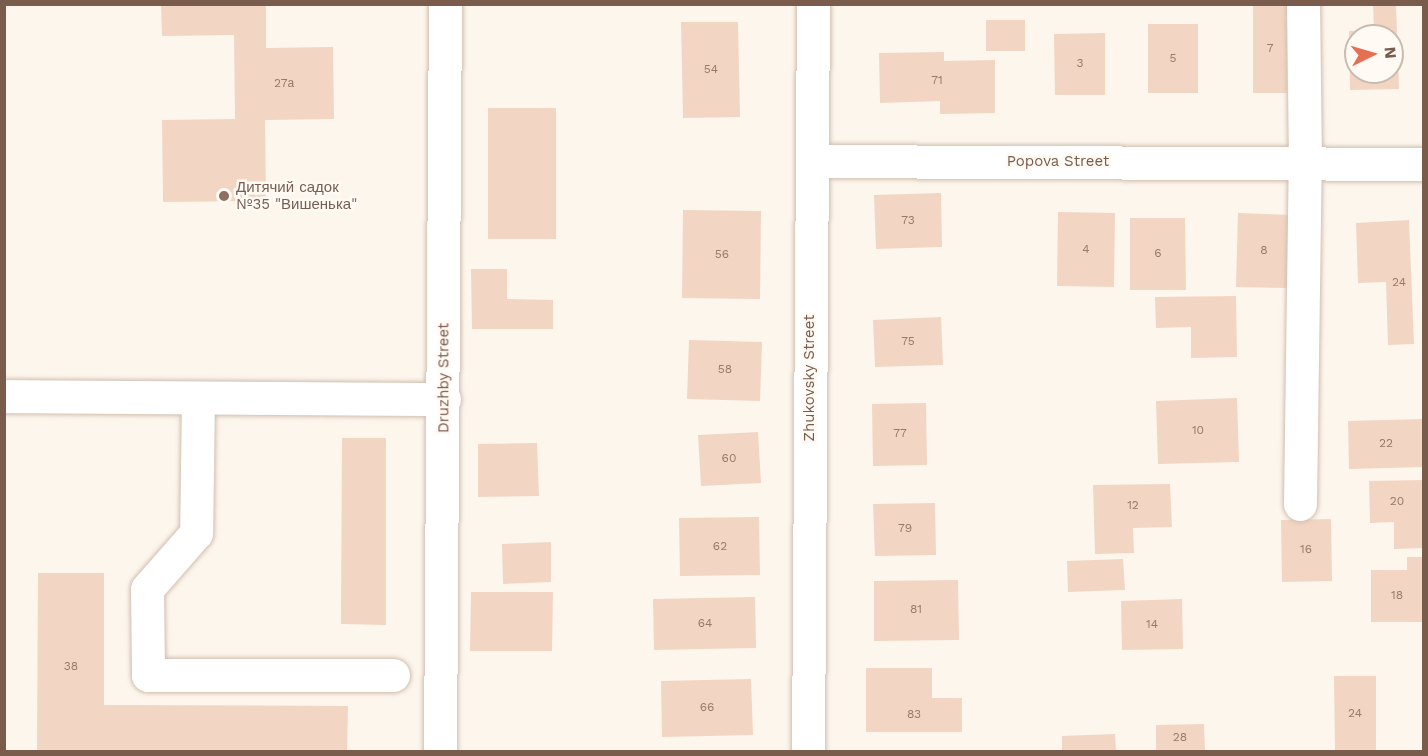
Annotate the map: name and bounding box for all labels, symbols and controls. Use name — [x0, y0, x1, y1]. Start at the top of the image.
north arrow — [1344, 24, 1404, 84]
house number: 7 — [1267, 42, 1273, 56]
text: N — [1380, 46, 1400, 59]
house number: 5 — [1170, 52, 1176, 66]
house number: 3 — [1077, 57, 1083, 71]
house number: 54 — [704, 63, 718, 77]
house number: 71 — [931, 74, 943, 88]
house number: 27а — [274, 77, 294, 91]
street label: Popova Street — [1007, 153, 1109, 171]
place label: Дитячий садок №35 "Вишенька" — [236, 178, 357, 213]
marker: Дитячий садок №35 "Вишенька" — [217, 189, 231, 203]
house number: 73 — [901, 214, 915, 228]
house number: 4 — [1082, 243, 1090, 257]
house number: 8 — [1260, 244, 1268, 258]
house number: 6 — [1154, 247, 1162, 261]
house number: 56 — [715, 248, 729, 262]
house number: 24 — [1392, 276, 1406, 290]
street label: Zhukovsky Street — [801, 314, 819, 442]
street label: Druzhby Street — [435, 323, 453, 433]
house number: 75 — [901, 335, 915, 349]
house number: 58 — [718, 363, 732, 377]
house number: 10 — [1192, 424, 1204, 438]
house number: 77 — [893, 427, 907, 441]
house number: 22 — [1379, 437, 1393, 451]
house number: 60 — [722, 452, 736, 466]
house number: 20 — [1390, 495, 1404, 509]
house number: 12 — [1127, 499, 1139, 513]
house number: 79 — [898, 522, 912, 536]
house number: 62 — [713, 540, 727, 554]
house number: 16 — [1300, 543, 1312, 557]
house number: 18 — [1391, 589, 1403, 603]
house number: 81 — [910, 603, 922, 617]
house number: 64 — [698, 617, 712, 631]
house number: 14 — [1146, 618, 1158, 632]
house number: 38 — [64, 660, 78, 674]
house number: 66 — [700, 701, 714, 715]
house number: 24 — [1348, 707, 1362, 721]
house number: 83 — [907, 708, 921, 722]
house number: 28 — [1173, 731, 1187, 745]

